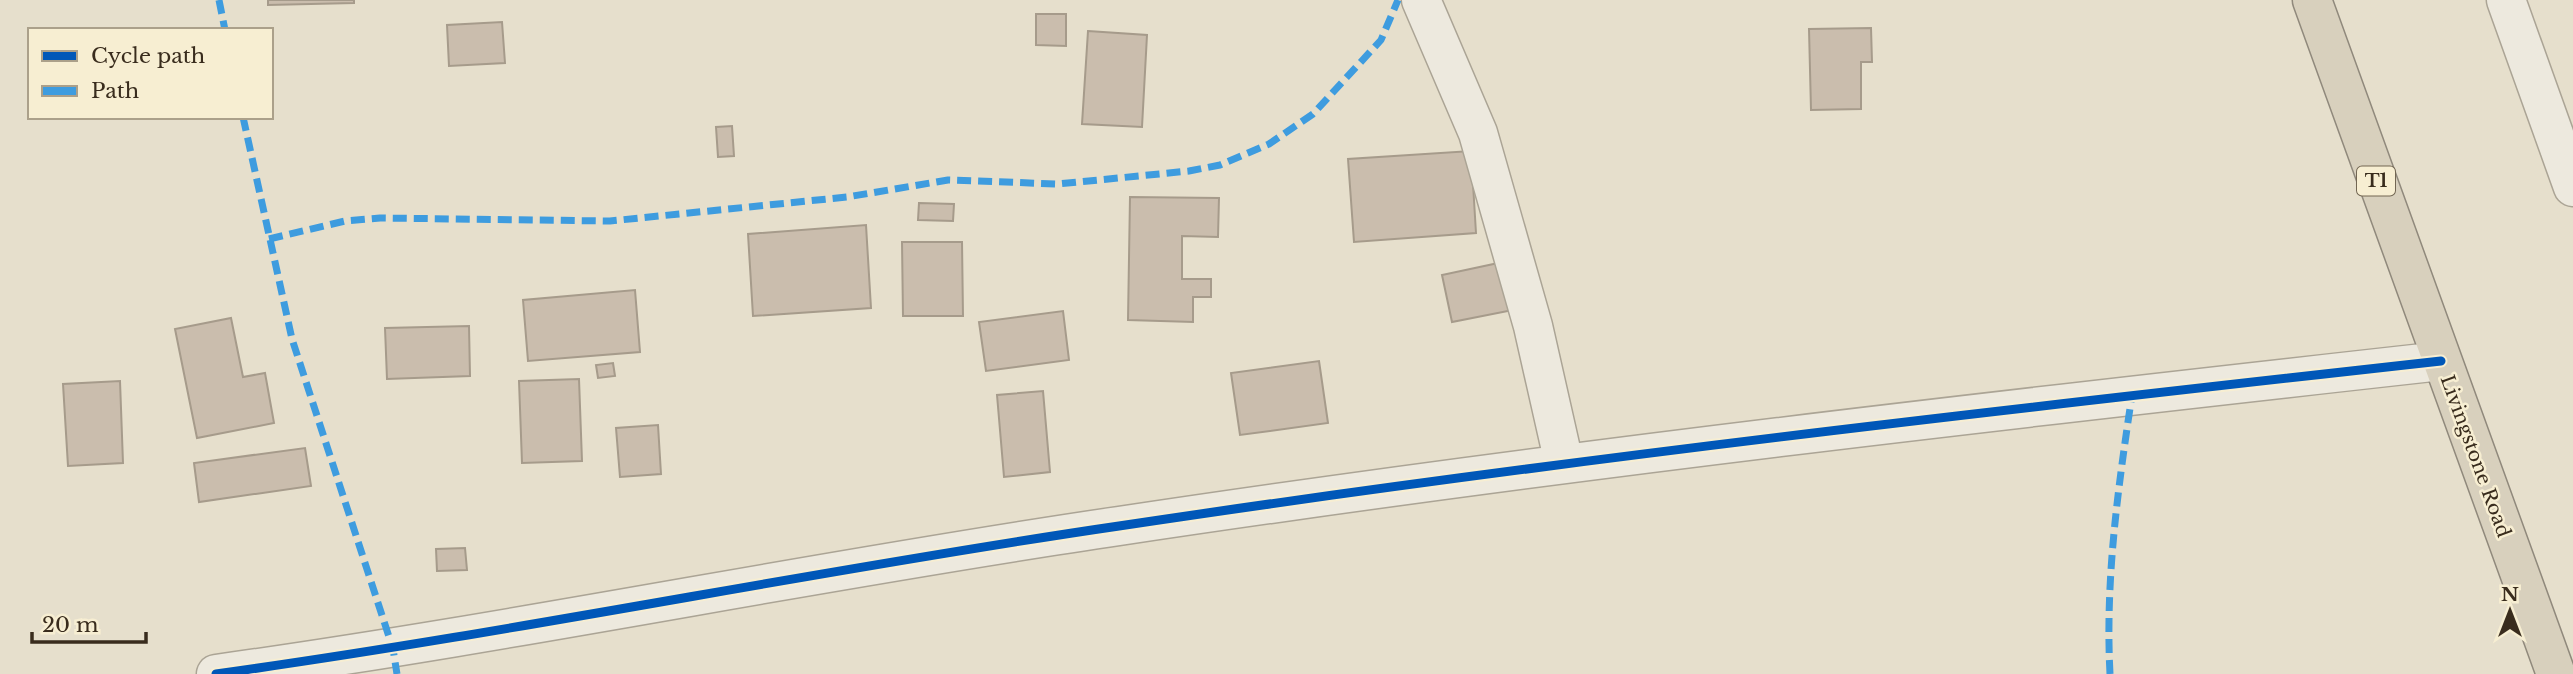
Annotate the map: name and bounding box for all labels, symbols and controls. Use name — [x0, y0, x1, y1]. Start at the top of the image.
legend — [28, 28, 273, 119]
text: Cycle path — [91, 43, 205, 69]
text: Path — [91, 78, 139, 104]
road number: T1 — [2357, 166, 2395, 196]
street label: Livingstone Road — [2435, 372, 2516, 541]
north arrow — [2475, 576, 2545, 646]
text: N — [2501, 583, 2519, 606]
scale bar — [32, 600, 145, 644]
text: 20 m — [42, 612, 99, 638]

